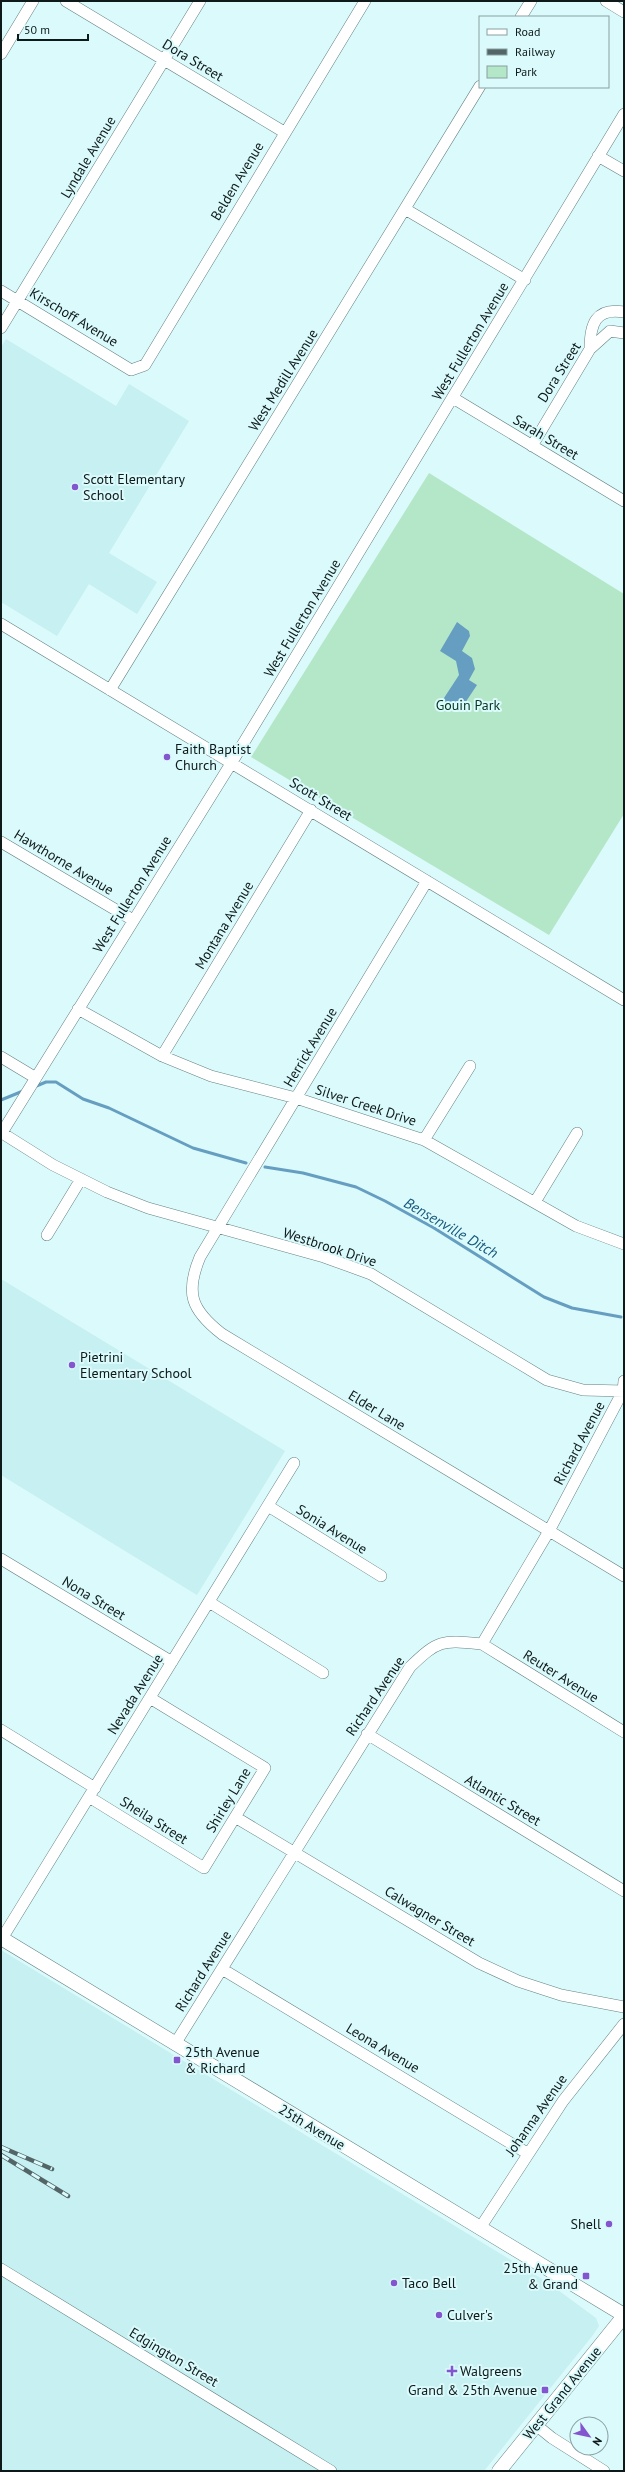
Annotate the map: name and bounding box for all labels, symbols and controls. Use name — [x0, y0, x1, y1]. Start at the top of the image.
scale bar — [18, 16, 88, 42]
legend — [479, 16, 609, 88]
text: 50 m — [24, 22, 50, 37]
text: Road — [515, 24, 540, 39]
street label: Dora Street — [159, 35, 227, 85]
text: Railway — [515, 44, 555, 59]
text: Park — [515, 64, 537, 79]
street label: Lyndale Avenue — [56, 113, 120, 201]
street label: Belden Avenue — [206, 138, 268, 224]
street label: West Fullerton Avenue — [428, 279, 512, 403]
street label: Kirschoff Avenue — [26, 283, 122, 351]
street label: West Medill Avenue — [244, 326, 322, 434]
street label: Dora Street — [533, 338, 585, 406]
street label: Sarah Street — [510, 410, 582, 464]
place label: Scott Elementary School — [83, 470, 185, 504]
marker: Scott Elementary School — [70, 482, 80, 492]
street label: West Fullerton Avenue — [260, 556, 344, 680]
park label: Gouin Park — [436, 696, 501, 714]
place label: Faith Baptist Church — [175, 740, 251, 774]
marker: Faith Baptist Church — [162, 752, 172, 762]
street label: Scott Street — [286, 773, 356, 825]
street label: Hawthorne Avenue — [11, 825, 117, 899]
street label: West Fullerton Avenue — [89, 832, 175, 956]
street label: Montana Avenue — [191, 878, 257, 972]
street label: Herrick Avenue — [279, 1004, 341, 1090]
street label: Silver Creek Drive — [313, 1080, 419, 1130]
water label: Bensenville Ditch — [401, 1193, 502, 1262]
street label: Westbrook Drive — [281, 1223, 379, 1271]
place label: Pietrini Elementary School — [80, 1348, 192, 1382]
marker: Pietrini Elementary School — [67, 1360, 77, 1370]
street label: Elder Lane — [345, 1386, 409, 1434]
street label: Richard Avenue — [549, 1398, 609, 1488]
street label: Sonia Avenue — [293, 1500, 371, 1558]
street label: Nona Street — [59, 1572, 129, 1624]
street label: Reuter Avenue — [520, 1646, 602, 1706]
street label: Nevada Avenue — [103, 1650, 167, 1738]
street label: Richard Avenue — [342, 1653, 408, 1739]
street label: Shirley Lane — [202, 1764, 254, 1836]
street label: Atlantic Street — [462, 1770, 544, 1830]
street label: Sheila Street — [117, 1792, 191, 1848]
street label: Calwagner Street — [381, 1882, 479, 1950]
street label: Richard Avenue — [171, 1927, 235, 2015]
street label: Leona Avenue — [343, 2019, 423, 2077]
place label: 25th Avenue & Richard — [185, 2043, 260, 2077]
marker: 25th Avenue & Richard — [172, 2055, 182, 2065]
street label: Johanna Avenue — [501, 2071, 571, 2160]
street label: 25th Avenue — [275, 2100, 349, 2154]
place label: Shell — [571, 2215, 601, 2233]
marker: Shell — [604, 2219, 614, 2229]
place label: 25th Avenue & Grand — [503, 2259, 578, 2293]
marker: 25th Avenue & Grand — [581, 2271, 591, 2281]
place label: Taco Bell — [402, 2274, 456, 2292]
marker: Taco Bell — [389, 2278, 399, 2288]
place label: Culver's — [447, 2306, 493, 2324]
marker: Culver's — [434, 2310, 444, 2320]
street label: Edgington Street — [126, 2323, 222, 2391]
street label: West Grand Avenue — [519, 2343, 605, 2443]
place label: Walgreens — [460, 2362, 522, 2380]
marker: Walgreens — [447, 2366, 457, 2376]
place label: Grand & 25th Avenue — [408, 2381, 537, 2399]
marker: Grand & 25th Avenue — [540, 2385, 550, 2395]
north arrow — [569, 2416, 609, 2456]
text: N — [590, 2435, 605, 2448]

